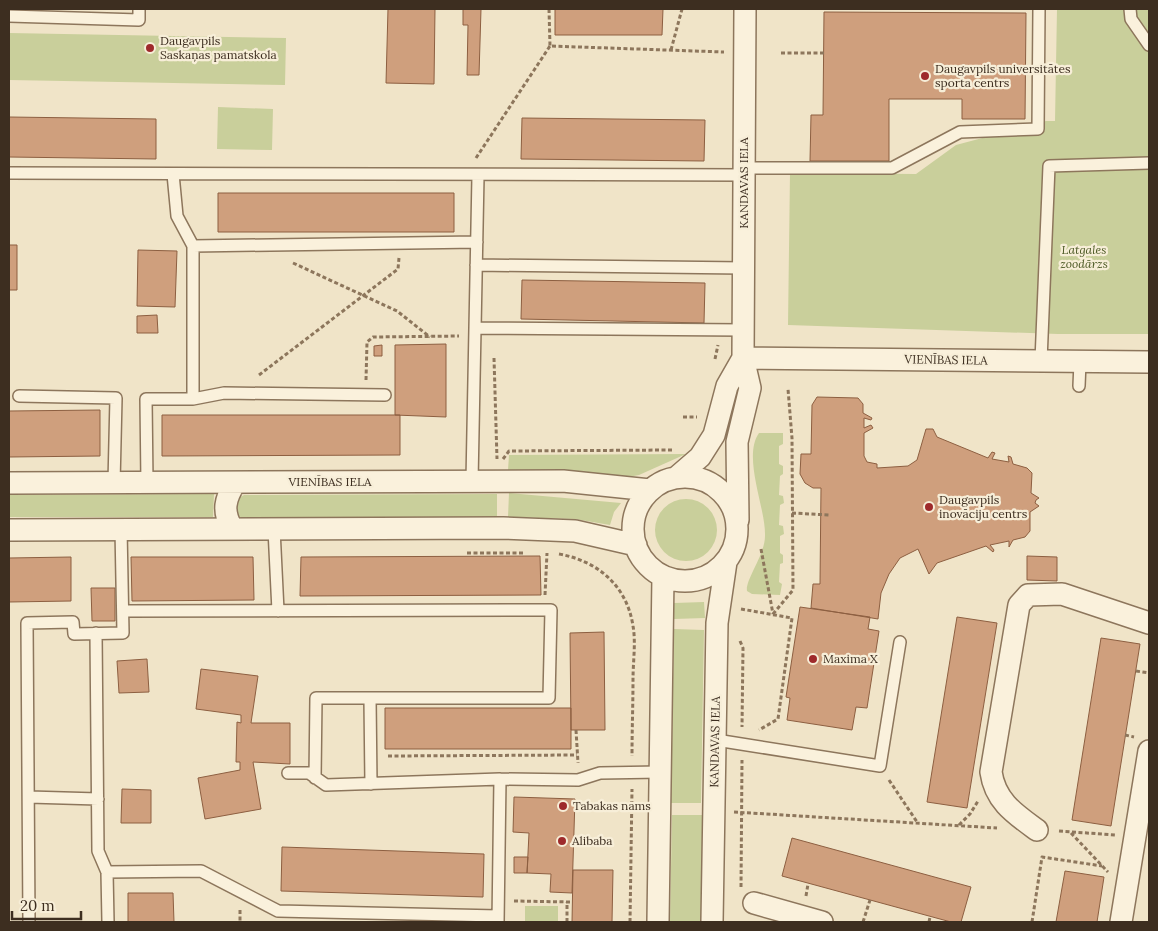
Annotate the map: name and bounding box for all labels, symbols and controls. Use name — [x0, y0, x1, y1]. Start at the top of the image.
place label: Daugavpils Saskaņas pamatskola — [160, 33, 277, 63]
marker: Daugavpils Saskaņas pamatskola — [144, 42, 156, 54]
place label: Daugavpils universitātes sporta centrs — [935, 61, 1071, 90]
marker: Daugavpils universitātes sporta centrs — [919, 70, 931, 82]
street label: KANDAVAS IELA — [736, 137, 751, 229]
park label: Latgales zoodārzs — [1060, 242, 1108, 271]
street label: VIENĪBAS IELA — [903, 351, 988, 368]
street label: VIENĪBAS IELA — [287, 474, 372, 489]
place label: Daugavpils inovāciju centrs — [939, 492, 1028, 521]
marker: Daugavpils inovāciju centrs — [923, 501, 935, 513]
place label: Maxima X — [823, 651, 878, 666]
marker: Maxima X — [807, 653, 819, 665]
street label: KANDAVAS IELA — [706, 696, 723, 788]
place label: Tabakas nams — [573, 798, 651, 813]
marker: Tabakas nams — [557, 800, 569, 812]
place label: Alibaba — [571, 833, 613, 848]
marker: Alibaba — [556, 835, 568, 847]
scale bar — [12, 888, 81, 920]
text: 20 m — [20, 896, 55, 915]

